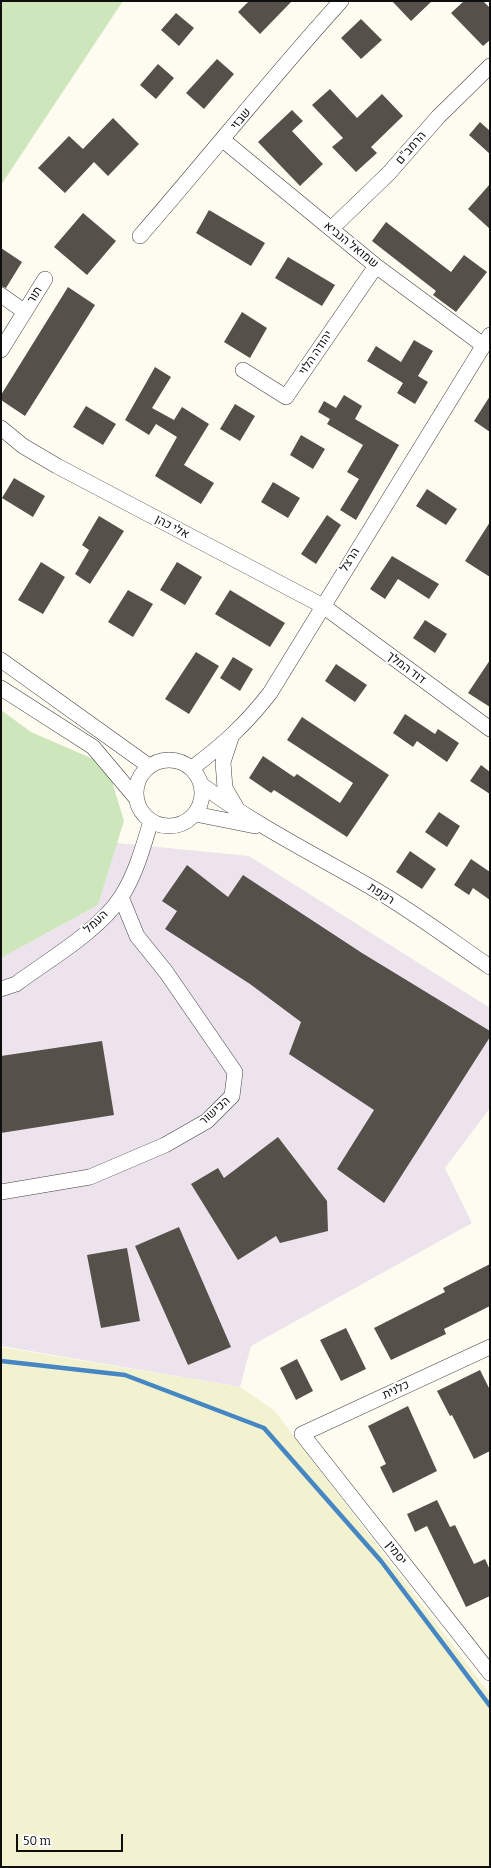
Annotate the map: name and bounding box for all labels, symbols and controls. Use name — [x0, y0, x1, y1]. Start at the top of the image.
street label: שבזי — [228, 105, 254, 133]
street label: הרמב"ם — [393, 129, 429, 167]
street label: שמואל הנביא — [321, 219, 381, 271]
street label: תור — [24, 284, 46, 306]
street label: יהודה הלוי — [296, 328, 336, 378]
street label: אלי כהן — [152, 512, 192, 542]
street label: הרצל — [337, 545, 363, 575]
street label: דוד המלך — [384, 649, 428, 687]
street label: רקפת — [365, 880, 397, 908]
street label: העמל — [81, 907, 111, 937]
street label: הכישור — [197, 1094, 233, 1128]
street label: כלנית — [380, 1378, 412, 1402]
street label: יסמין — [382, 1538, 410, 1568]
scale bar — [18, 1826, 125, 1852]
text: 50 m — [23, 1834, 51, 1848]

